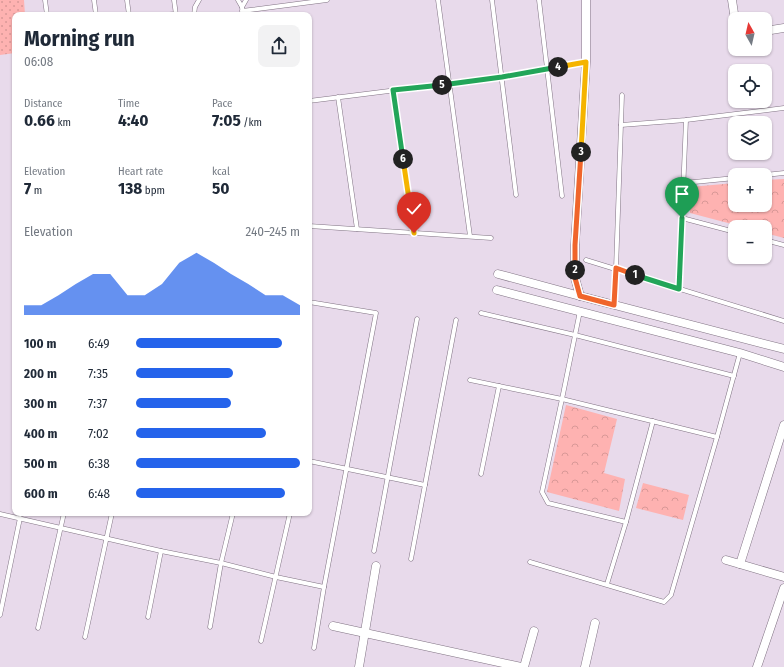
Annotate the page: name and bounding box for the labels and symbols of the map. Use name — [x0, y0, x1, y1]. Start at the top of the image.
north arrow — [728, 12, 772, 56]
pin: 4 — [548, 57, 568, 77]
pin: 5 — [432, 75, 452, 95]
pin: 3 — [571, 142, 591, 162]
pin: 6 — [393, 149, 413, 169]
pin — [665, 177, 699, 218]
pin — [397, 192, 431, 233]
pin: 2 — [565, 260, 585, 280]
pin: 1 — [625, 265, 645, 285]

